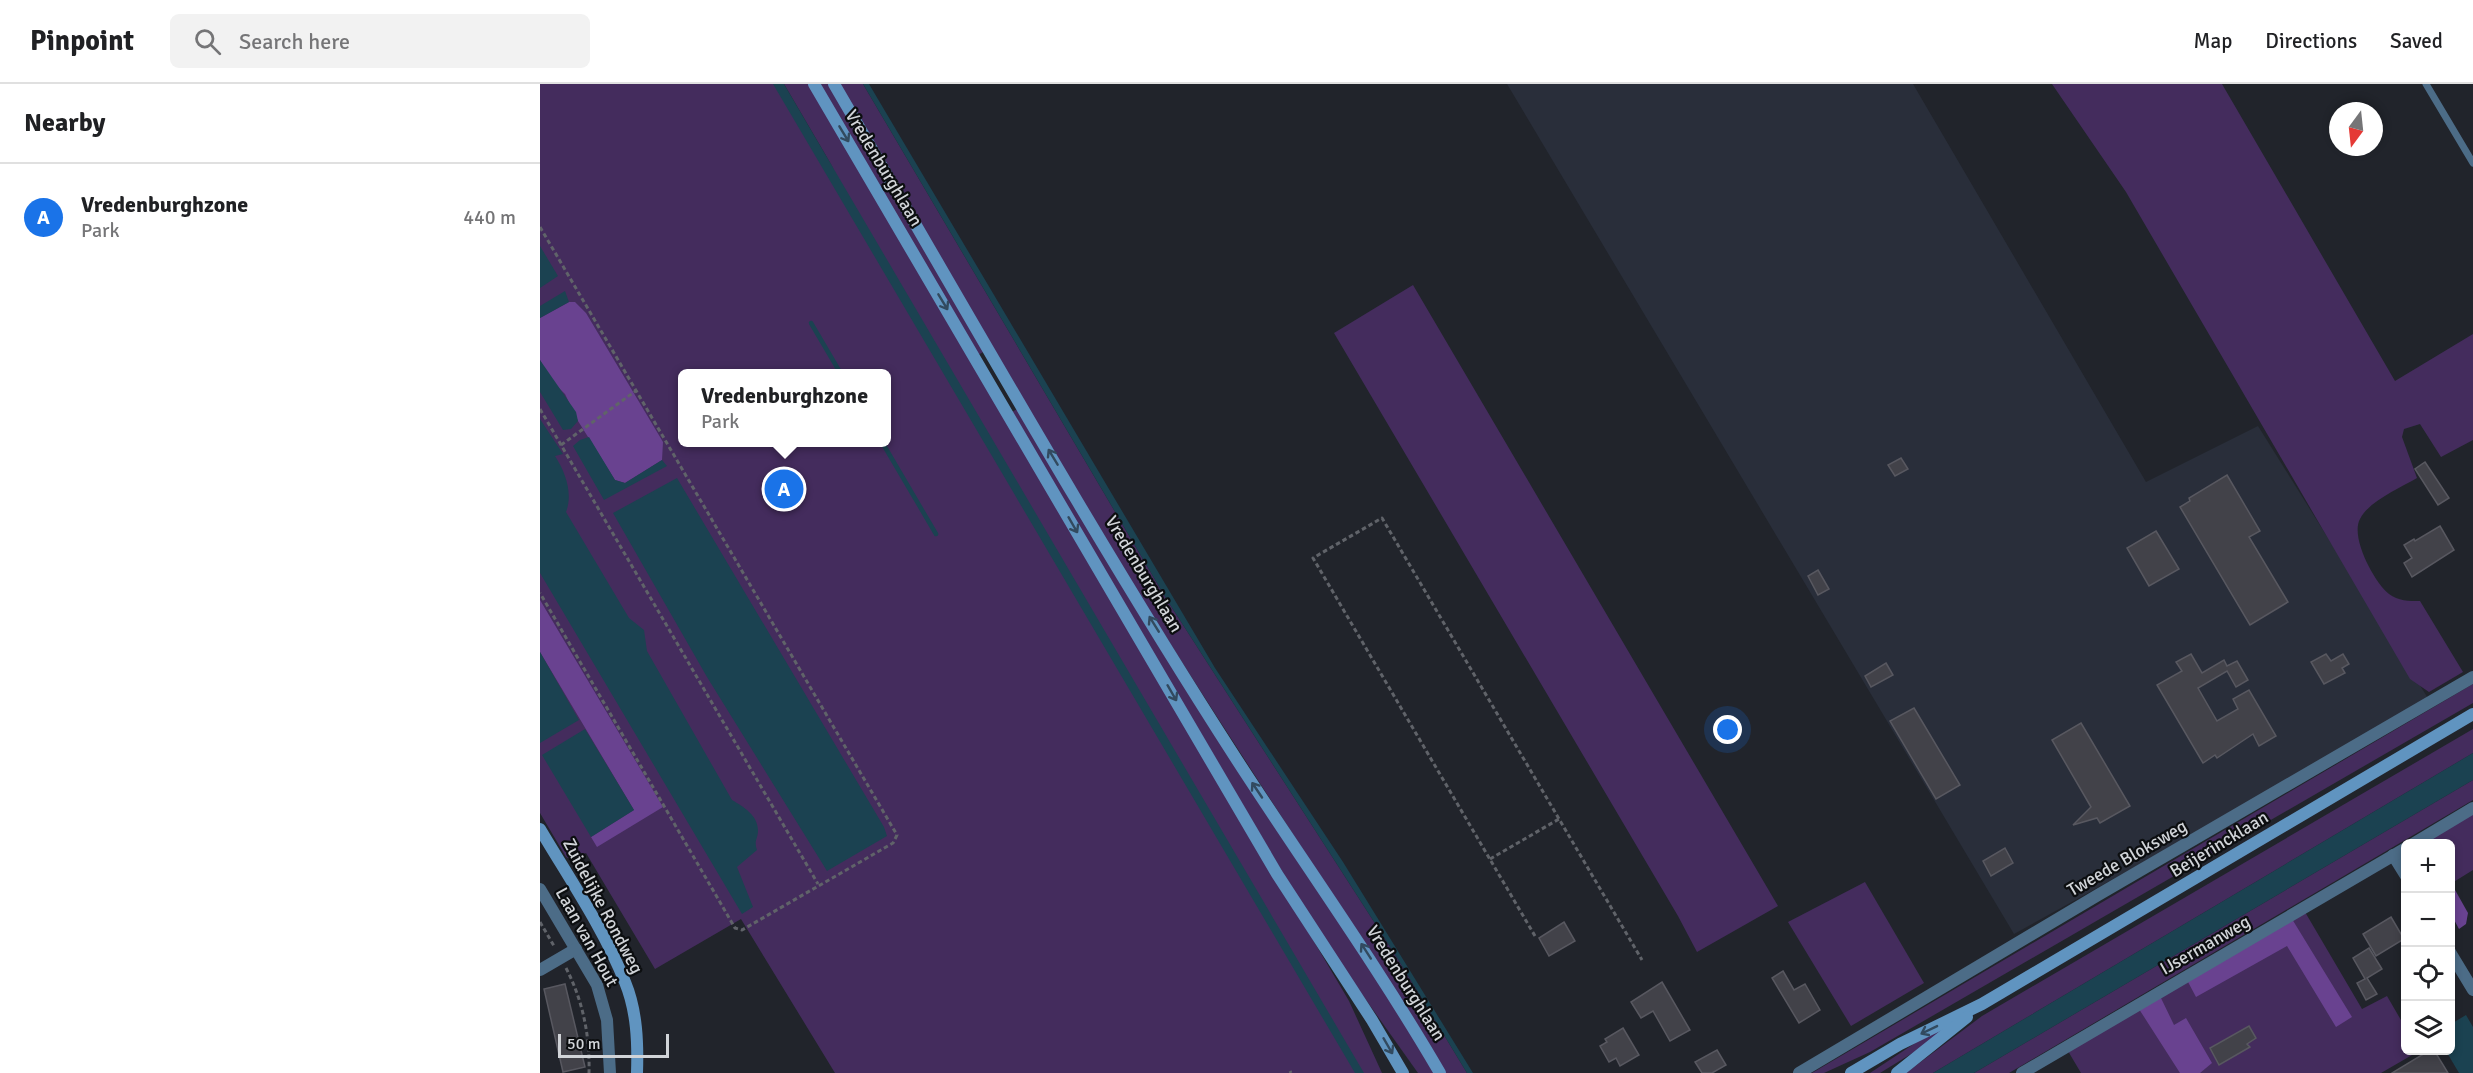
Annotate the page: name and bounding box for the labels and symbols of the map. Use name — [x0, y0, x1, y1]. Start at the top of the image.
north arrow — [2329, 102, 2383, 156]
street label: Vredenburghlaan — [841, 106, 927, 230]
one-way arrow — [838, 125, 850, 142]
one-way arrow — [937, 293, 949, 310]
one-way arrow — [1047, 449, 1059, 466]
pin: A — [764, 466, 804, 512]
street label: Vredenburghlaan — [1101, 512, 1187, 636]
one-way arrow — [1068, 516, 1080, 533]
one-way arrow — [1147, 616, 1160, 633]
one-way arrow — [1167, 684, 1179, 701]
your location — [1713, 715, 1742, 744]
one-way arrow — [1251, 781, 1264, 798]
street label: Beijerincklaan — [2166, 806, 2272, 882]
street label: Tweede Bloksweg — [2063, 815, 2191, 901]
street label: Zuidelijke Rondweg — [558, 835, 648, 977]
street label: Laan van Hout — [551, 884, 623, 990]
street label: IJsermanweg — [2156, 910, 2254, 980]
street label: Vredenburghlaan — [1362, 921, 1450, 1045]
one-way arrow — [1360, 944, 1372, 960]
one-way arrow — [1921, 1024, 1939, 1036]
scale bar — [558, 1031, 669, 1058]
one-way arrow — [1382, 1038, 1394, 1055]

